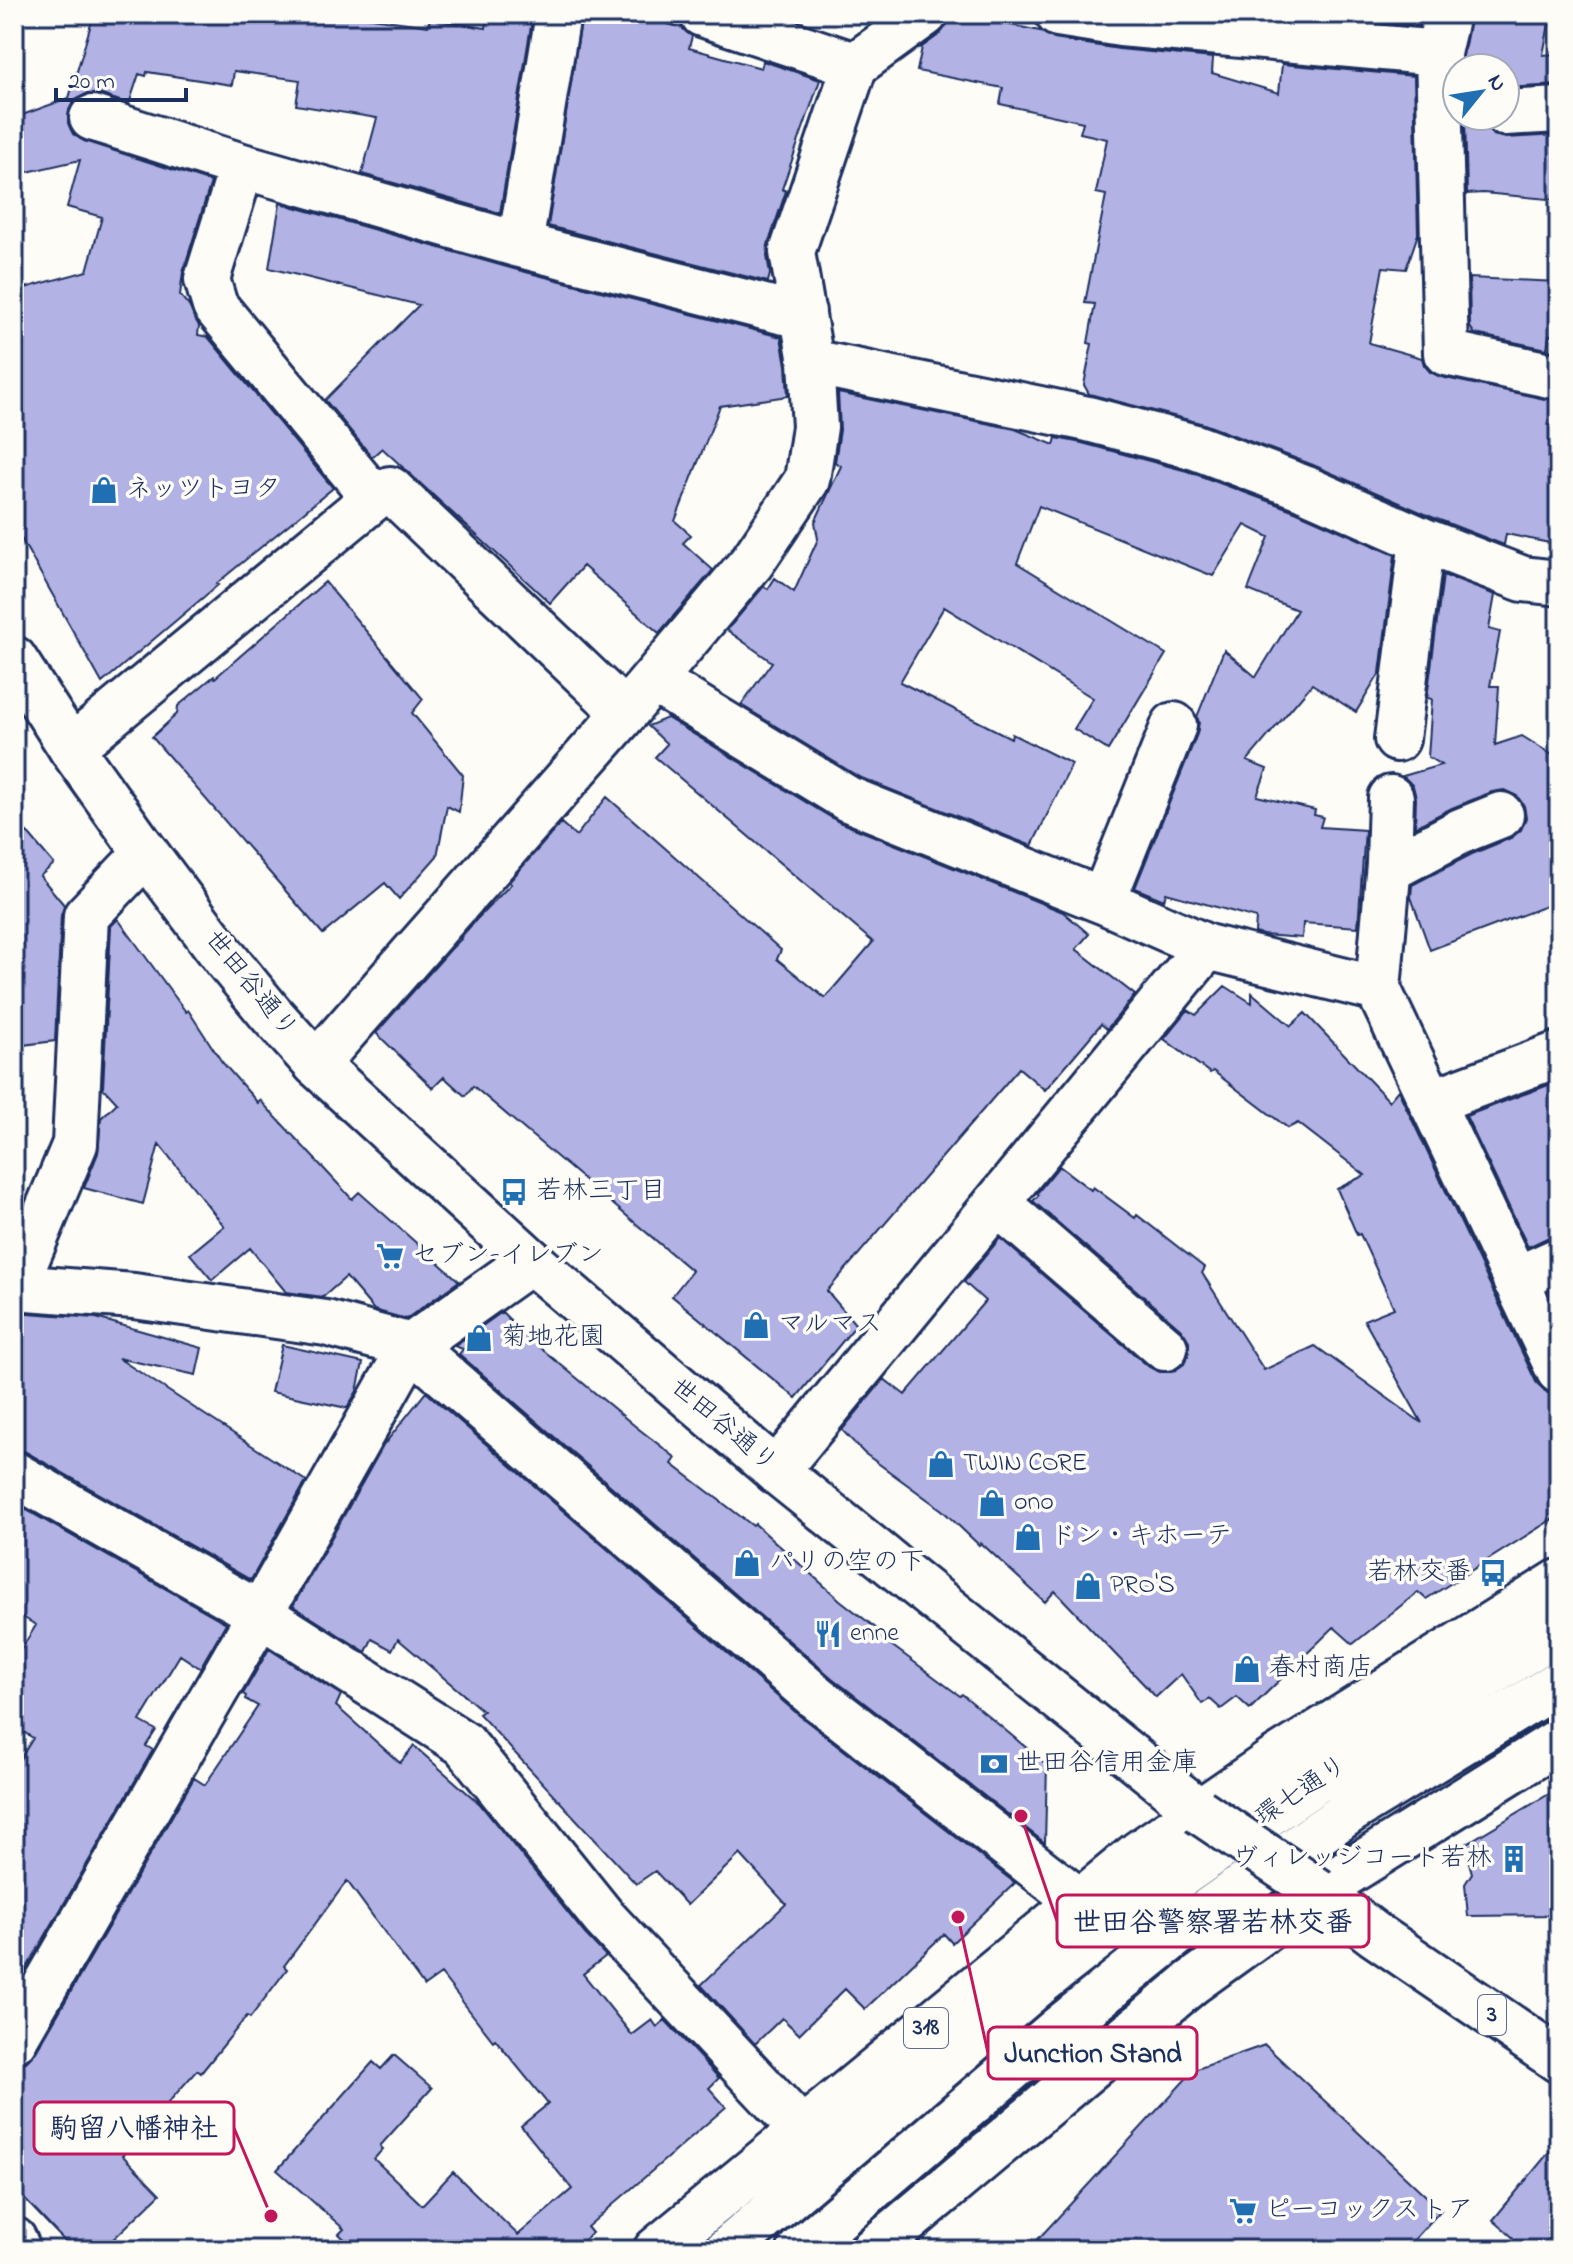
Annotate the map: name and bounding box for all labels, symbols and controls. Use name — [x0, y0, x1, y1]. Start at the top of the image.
scale bar — [56, 52, 186, 102]
north arrow — [1441, 52, 1521, 132]
text: 20 m — [68, 65, 115, 100]
text: N — [1478, 69, 1513, 98]
place label: ネッツトヨタ — [126, 471, 281, 509]
shop icon: ネッツトヨタ — [89, 475, 119, 505]
street label: 世田谷通り — [194, 923, 306, 1047]
place label: 若林三丁目 — [536, 1173, 666, 1211]
bus stop icon: 若林三丁目 — [499, 1177, 529, 1207]
place label: セブン-イレブン — [412, 1237, 604, 1275]
supermarket icon: セブン-イレブン — [375, 1241, 405, 1271]
place label: マルマス — [778, 1306, 882, 1344]
shop icon: マルマス — [741, 1310, 771, 1340]
place label: 菊地花園 — [501, 1319, 605, 1357]
shop icon: 菊地花園 — [464, 1323, 494, 1353]
street label: 世田谷通り — [661, 1370, 785, 1482]
place label: TWIN CORE — [963, 1445, 1087, 1483]
shop icon: TWIN CORE — [926, 1449, 956, 1479]
place label: ono — [1014, 1484, 1054, 1522]
shop icon: ono — [977, 1488, 1007, 1518]
place label: ドン・キホーテ — [1050, 1518, 1232, 1556]
shop icon: ドン・キホーテ — [1013, 1522, 1043, 1552]
place label: パリの空の下 — [769, 1544, 925, 1582]
shop icon: パリの空の下 — [732, 1548, 762, 1578]
place label: 若林交番 — [1367, 1554, 1471, 1592]
bus stop icon: 若林交番 — [1478, 1558, 1508, 1588]
place label: PRO'S — [1110, 1567, 1175, 1605]
shop icon: PRO'S — [1073, 1571, 1103, 1601]
place label: enne — [850, 1615, 899, 1653]
restaurant icon: enne — [813, 1619, 843, 1649]
place label: 春村商店 — [1269, 1650, 1373, 1688]
shop icon: 春村商店 — [1232, 1654, 1262, 1684]
place label: 世田谷信用金庫 — [1016, 1745, 1198, 1783]
street label: 環七通り — [1248, 1747, 1356, 1837]
bank icon: 世田谷信用金庫 — [979, 1749, 1009, 1779]
place label: ヴィレッジコート若林 — [1232, 1840, 1492, 1878]
building icon: ヴィレッジコート若林 — [1499, 1844, 1529, 1874]
callout: 世田谷警察署若林交番 — [1057, 1895, 1369, 1947]
text: 世田谷警察署若林交番 — [1073, 1904, 1353, 1945]
road number: 3 — [1478, 1995, 1506, 2035]
road number: 318 — [904, 2008, 948, 2048]
callout: Junction Stand — [988, 2027, 1197, 2079]
text: Junction Stand — [1004, 2035, 1182, 2076]
callout: 駒留八幡神社 — [34, 2102, 234, 2154]
text: 駒留八幡神社 — [50, 2110, 218, 2151]
place label: ピーコックストア — [1265, 2192, 1473, 2230]
supermarket icon: ピーコックストア — [1228, 2196, 1258, 2226]

